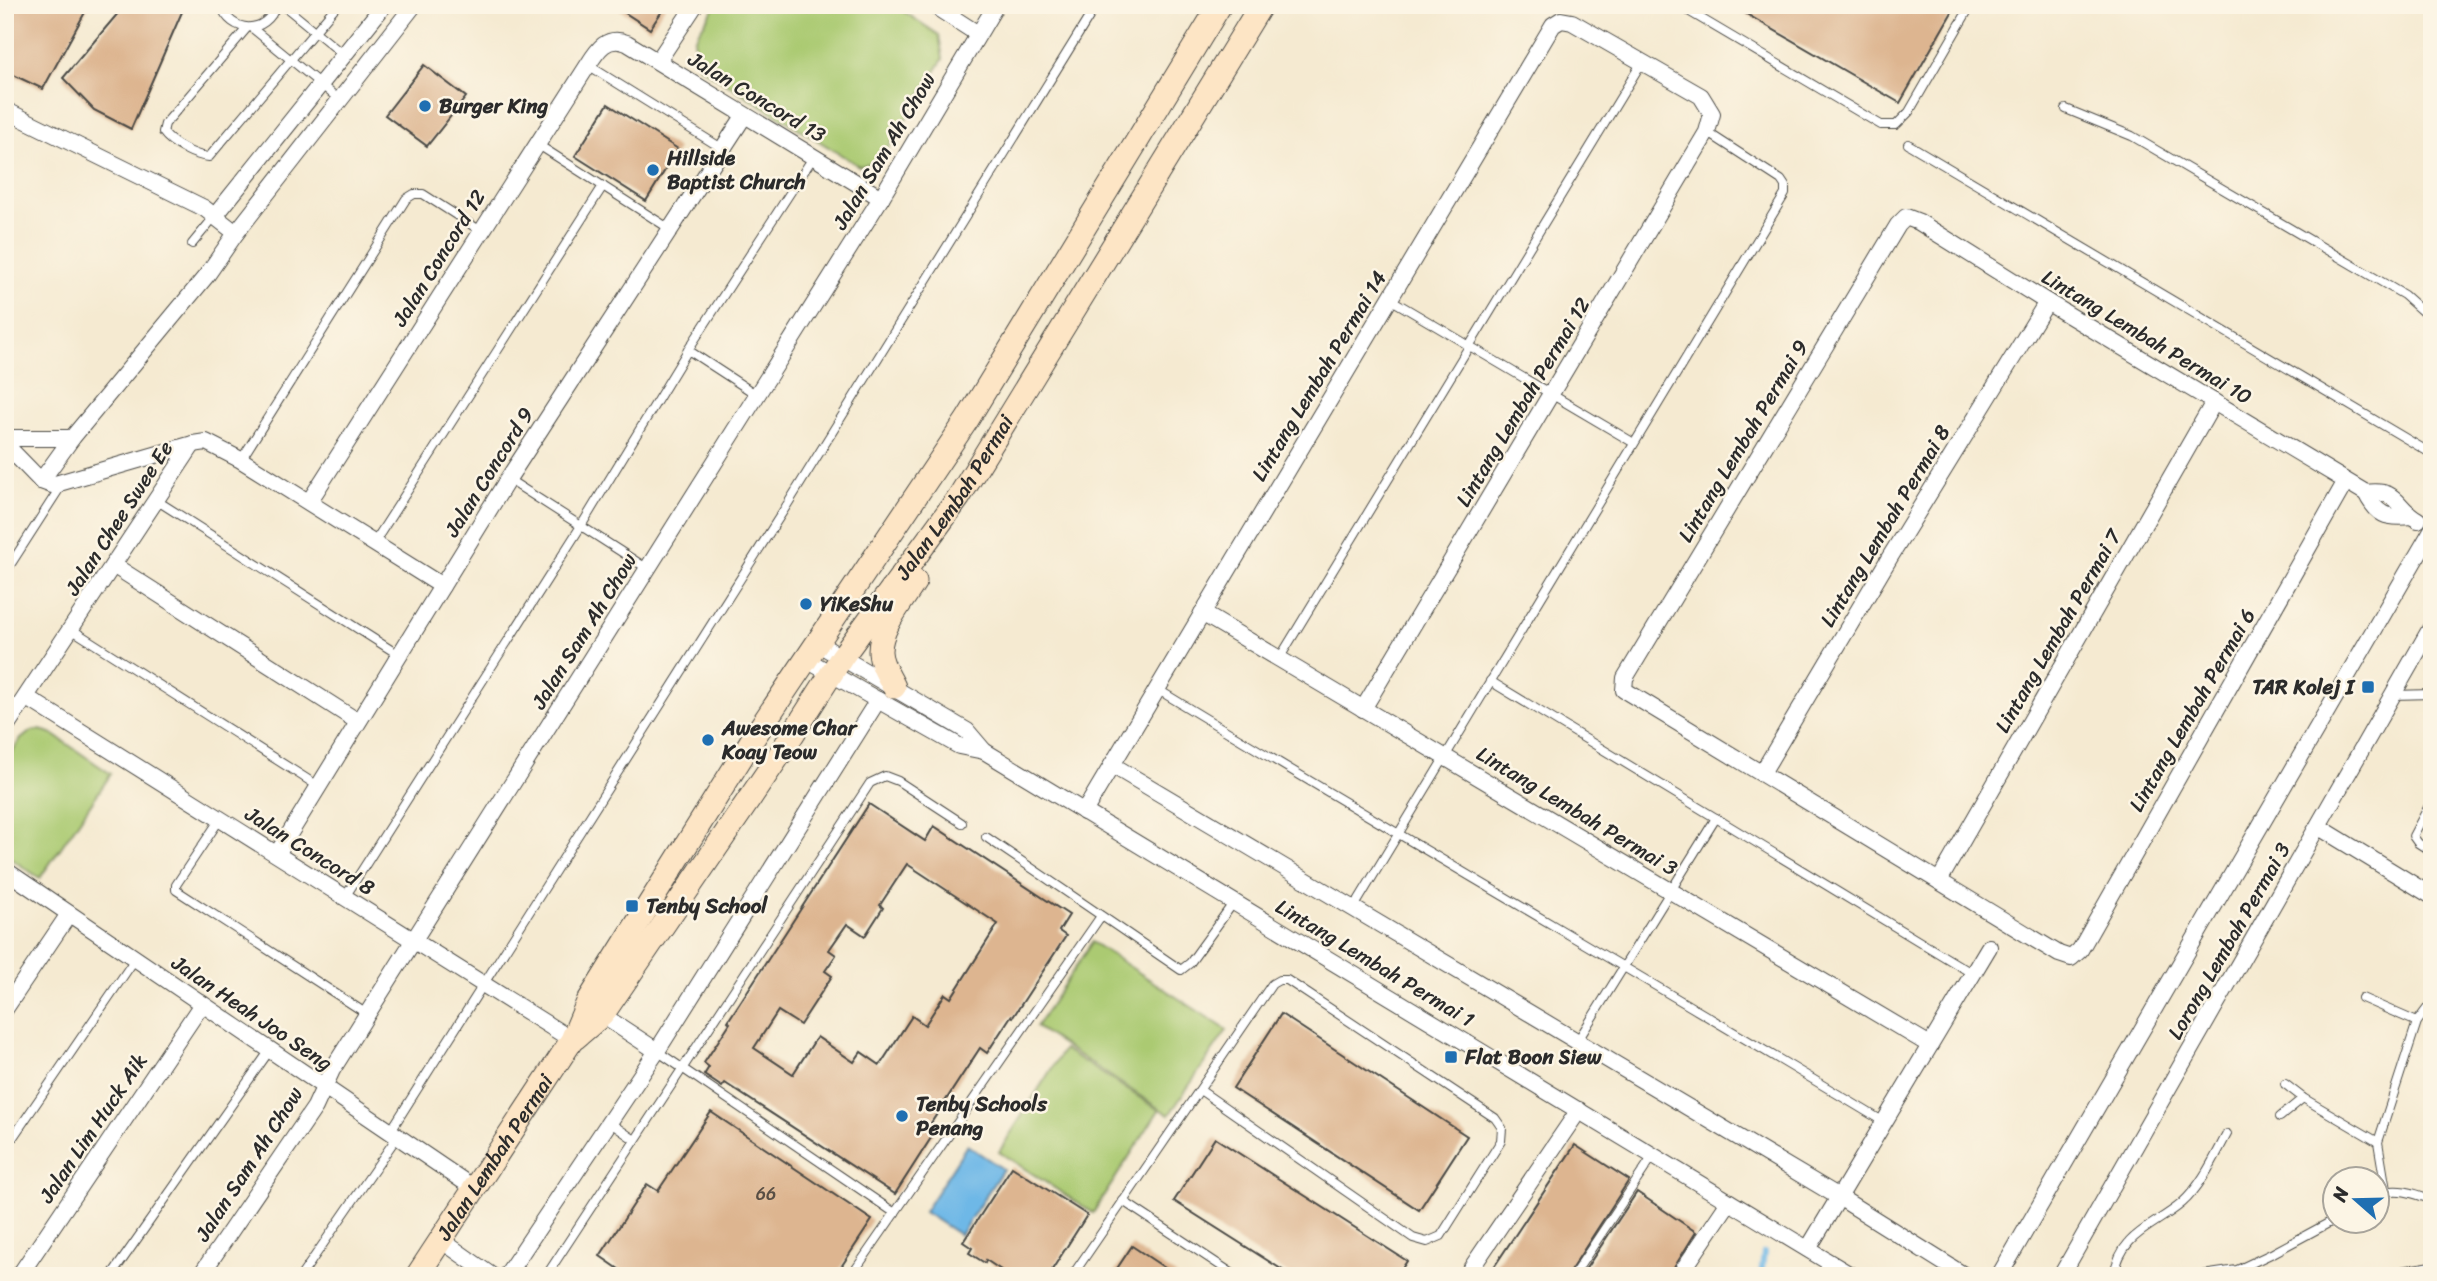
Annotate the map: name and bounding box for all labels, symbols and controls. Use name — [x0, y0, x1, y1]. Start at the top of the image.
street label: Jalan Concord 13 — [680, 40, 834, 154]
street label: Jalan Sam Ah Chow — [821, 64, 947, 238]
place label: Burger King — [439, 87, 548, 125]
marker: Burger King — [417, 98, 433, 114]
place label: Hillside Baptist Church — [666, 139, 806, 201]
marker: Hillside Baptist Church — [645, 162, 661, 178]
street label: Jalan Concord 12 — [381, 182, 496, 335]
street label: Lintang Lembah Permai 10 — [2034, 259, 2260, 415]
street label: Lintang Lembah Permai 14 — [1241, 263, 1397, 489]
street label: Lintang Lembah Permai 12 — [1445, 290, 1601, 514]
street label: Lintang Lembah Permai 9 — [1667, 332, 1819, 550]
street label: Jalan Concord 9 — [433, 399, 544, 546]
street label: Jalan Lembah Permai — [885, 406, 1025, 589]
street label: Lintang Lembah Permai 8 — [1809, 417, 1961, 635]
street label: Jalan Chee Swee Ee — [54, 433, 184, 604]
street label: Lintang Lembah Permai 7 — [1984, 520, 2133, 740]
street label: Jalan Sam Ah Chow — [520, 545, 648, 718]
place label: YiKeShu — [820, 585, 894, 623]
marker: YiKeShu — [798, 596, 814, 612]
street label: Lintang Lembah Permai 6 — [2118, 601, 2266, 819]
place label: TAR Kolej I — [2252, 668, 2356, 706]
marker: TAR Kolej I — [2360, 679, 2376, 695]
place label: Awesome Char Koay Teow — [721, 709, 859, 771]
marker: Awesome Char Koay Teow — [700, 732, 716, 748]
street label: Lintang Lembah Permai 3 — [1469, 736, 1686, 887]
street label: Jalan Concord 8 — [237, 795, 383, 906]
street label: Lorong Lembah Permai 3 — [2157, 835, 2301, 1047]
place label: Tenby School — [646, 887, 768, 925]
street label: Lintang Lembah Permai 1 — [1268, 888, 1482, 1038]
marker: Tenby School — [624, 898, 640, 914]
street label: Jalan Heah Joo Seng — [163, 944, 341, 1082]
place label: Flat Boon Siew — [1464, 1038, 1603, 1076]
street label: Jalan Lim Huck Aik — [28, 1045, 158, 1212]
marker: Flat Boon Siew — [1443, 1049, 1459, 1065]
street label: Jalan Lembah Permai — [426, 1065, 564, 1249]
street label: Jalan Sam Ah Chow — [184, 1078, 314, 1250]
place label: Tenby Schools Penang — [916, 1085, 1048, 1147]
marker: Tenby Schools Penang — [894, 1108, 910, 1124]
north arrow — [2322, 1166, 2392, 1236]
house number: 66 — [756, 1178, 776, 1210]
text: N — [2322, 1182, 2359, 1207]

